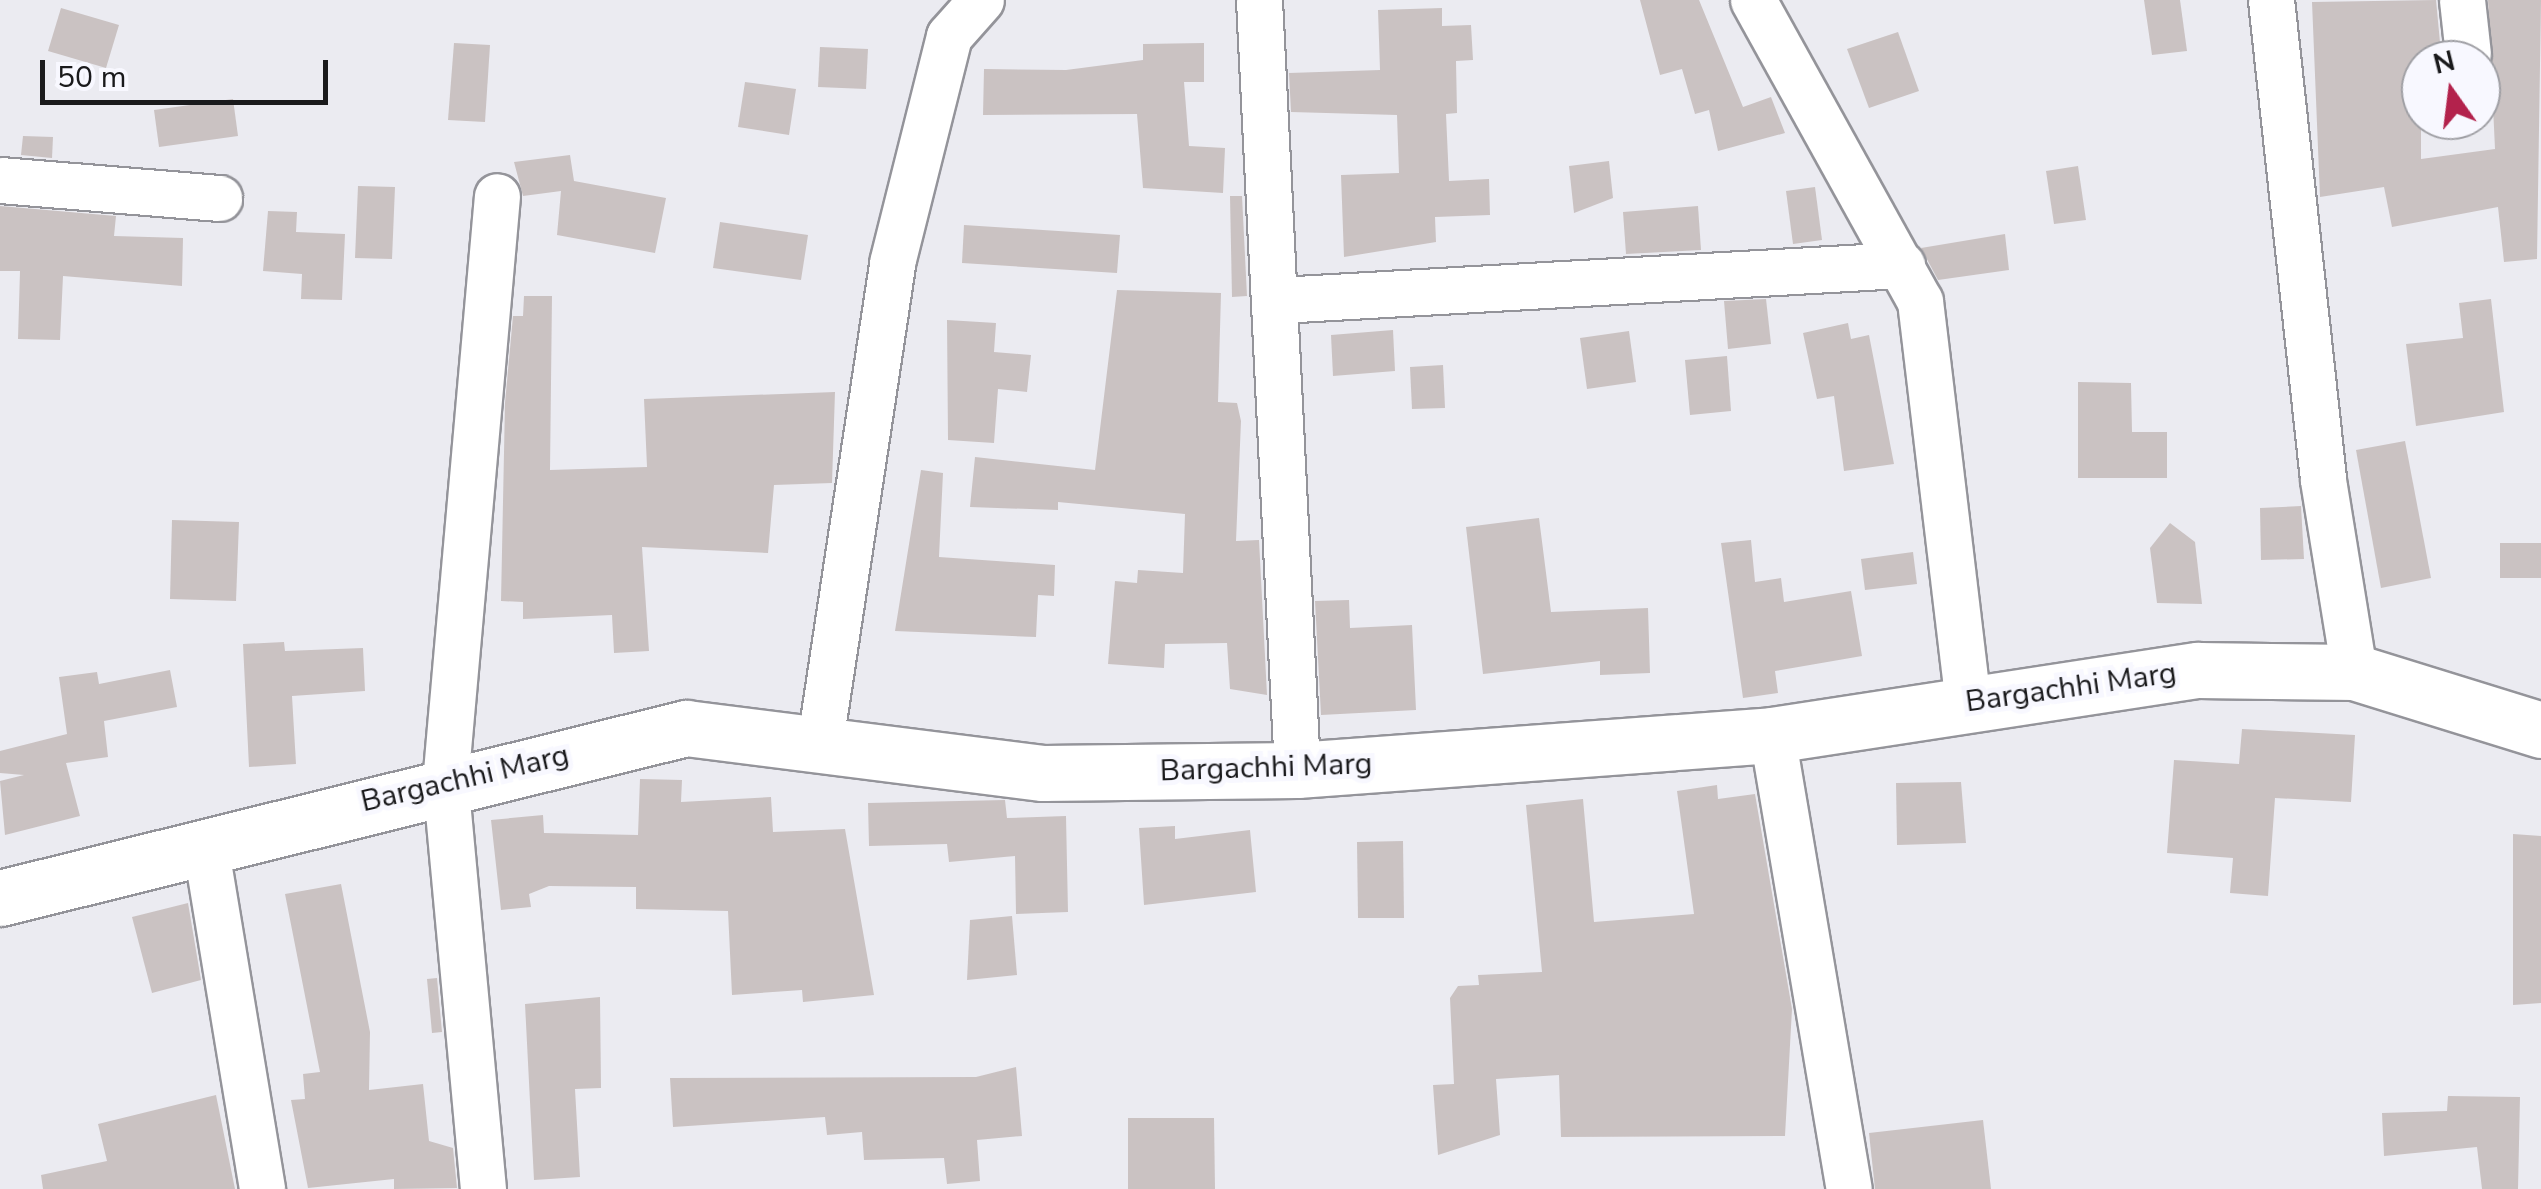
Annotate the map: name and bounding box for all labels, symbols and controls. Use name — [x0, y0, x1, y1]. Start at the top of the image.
scale bar — [45, 40, 332, 102]
north arrow — [2401, 40, 2501, 140]
text: N — [2429, 42, 2459, 84]
text: 50 m — [57, 57, 126, 98]
street label: Bargachhi Marg — [1963, 655, 2179, 721]
street label: Bargachhi Marg — [357, 738, 573, 820]
street label: Bargachhi Marg — [1159, 746, 1373, 790]

